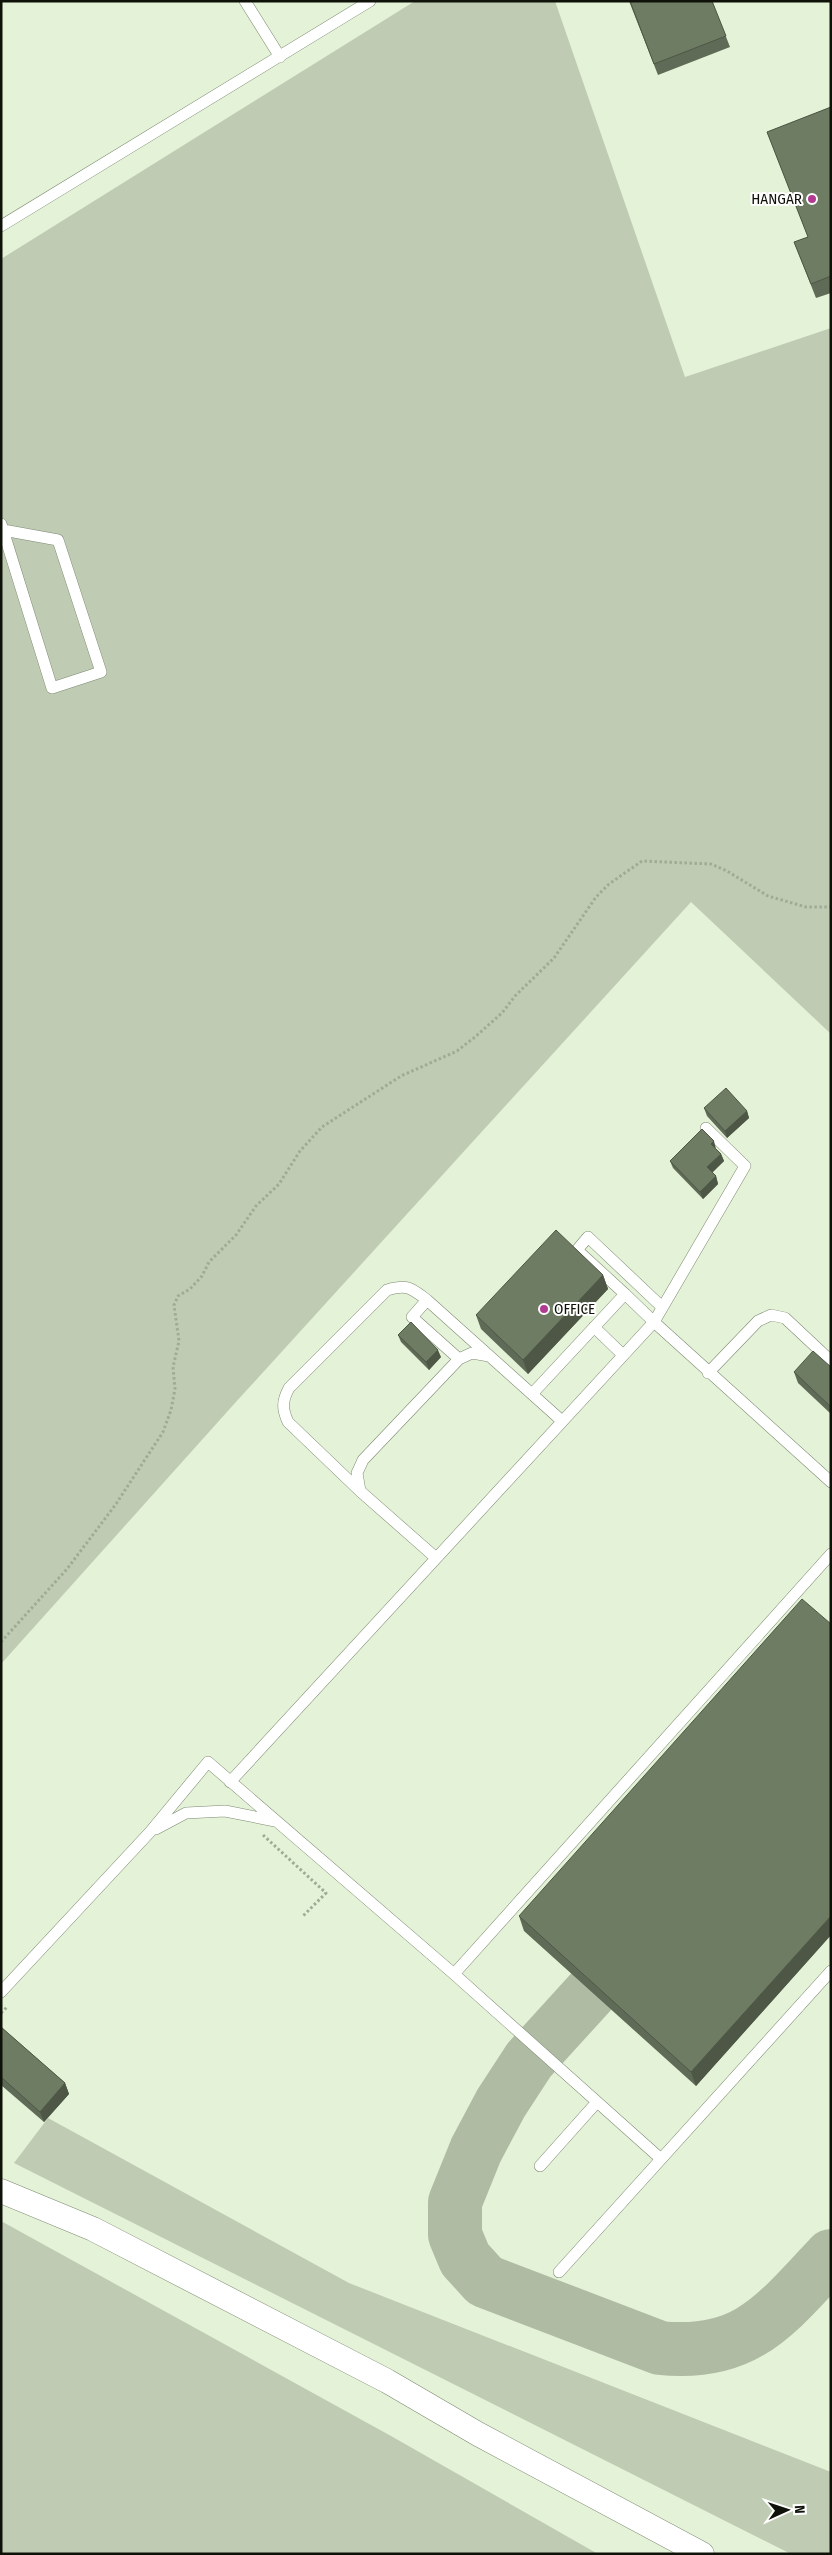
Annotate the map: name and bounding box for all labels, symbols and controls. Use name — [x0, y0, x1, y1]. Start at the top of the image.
place label: HANGAR — [751, 190, 802, 208]
marker: HANGAR — [806, 193, 818, 205]
place label: OFFICE — [554, 1300, 595, 1318]
marker: OFFICE — [538, 1303, 550, 1315]
north arrow — [762, 2485, 812, 2535]
text: N — [791, 2505, 808, 2514]

